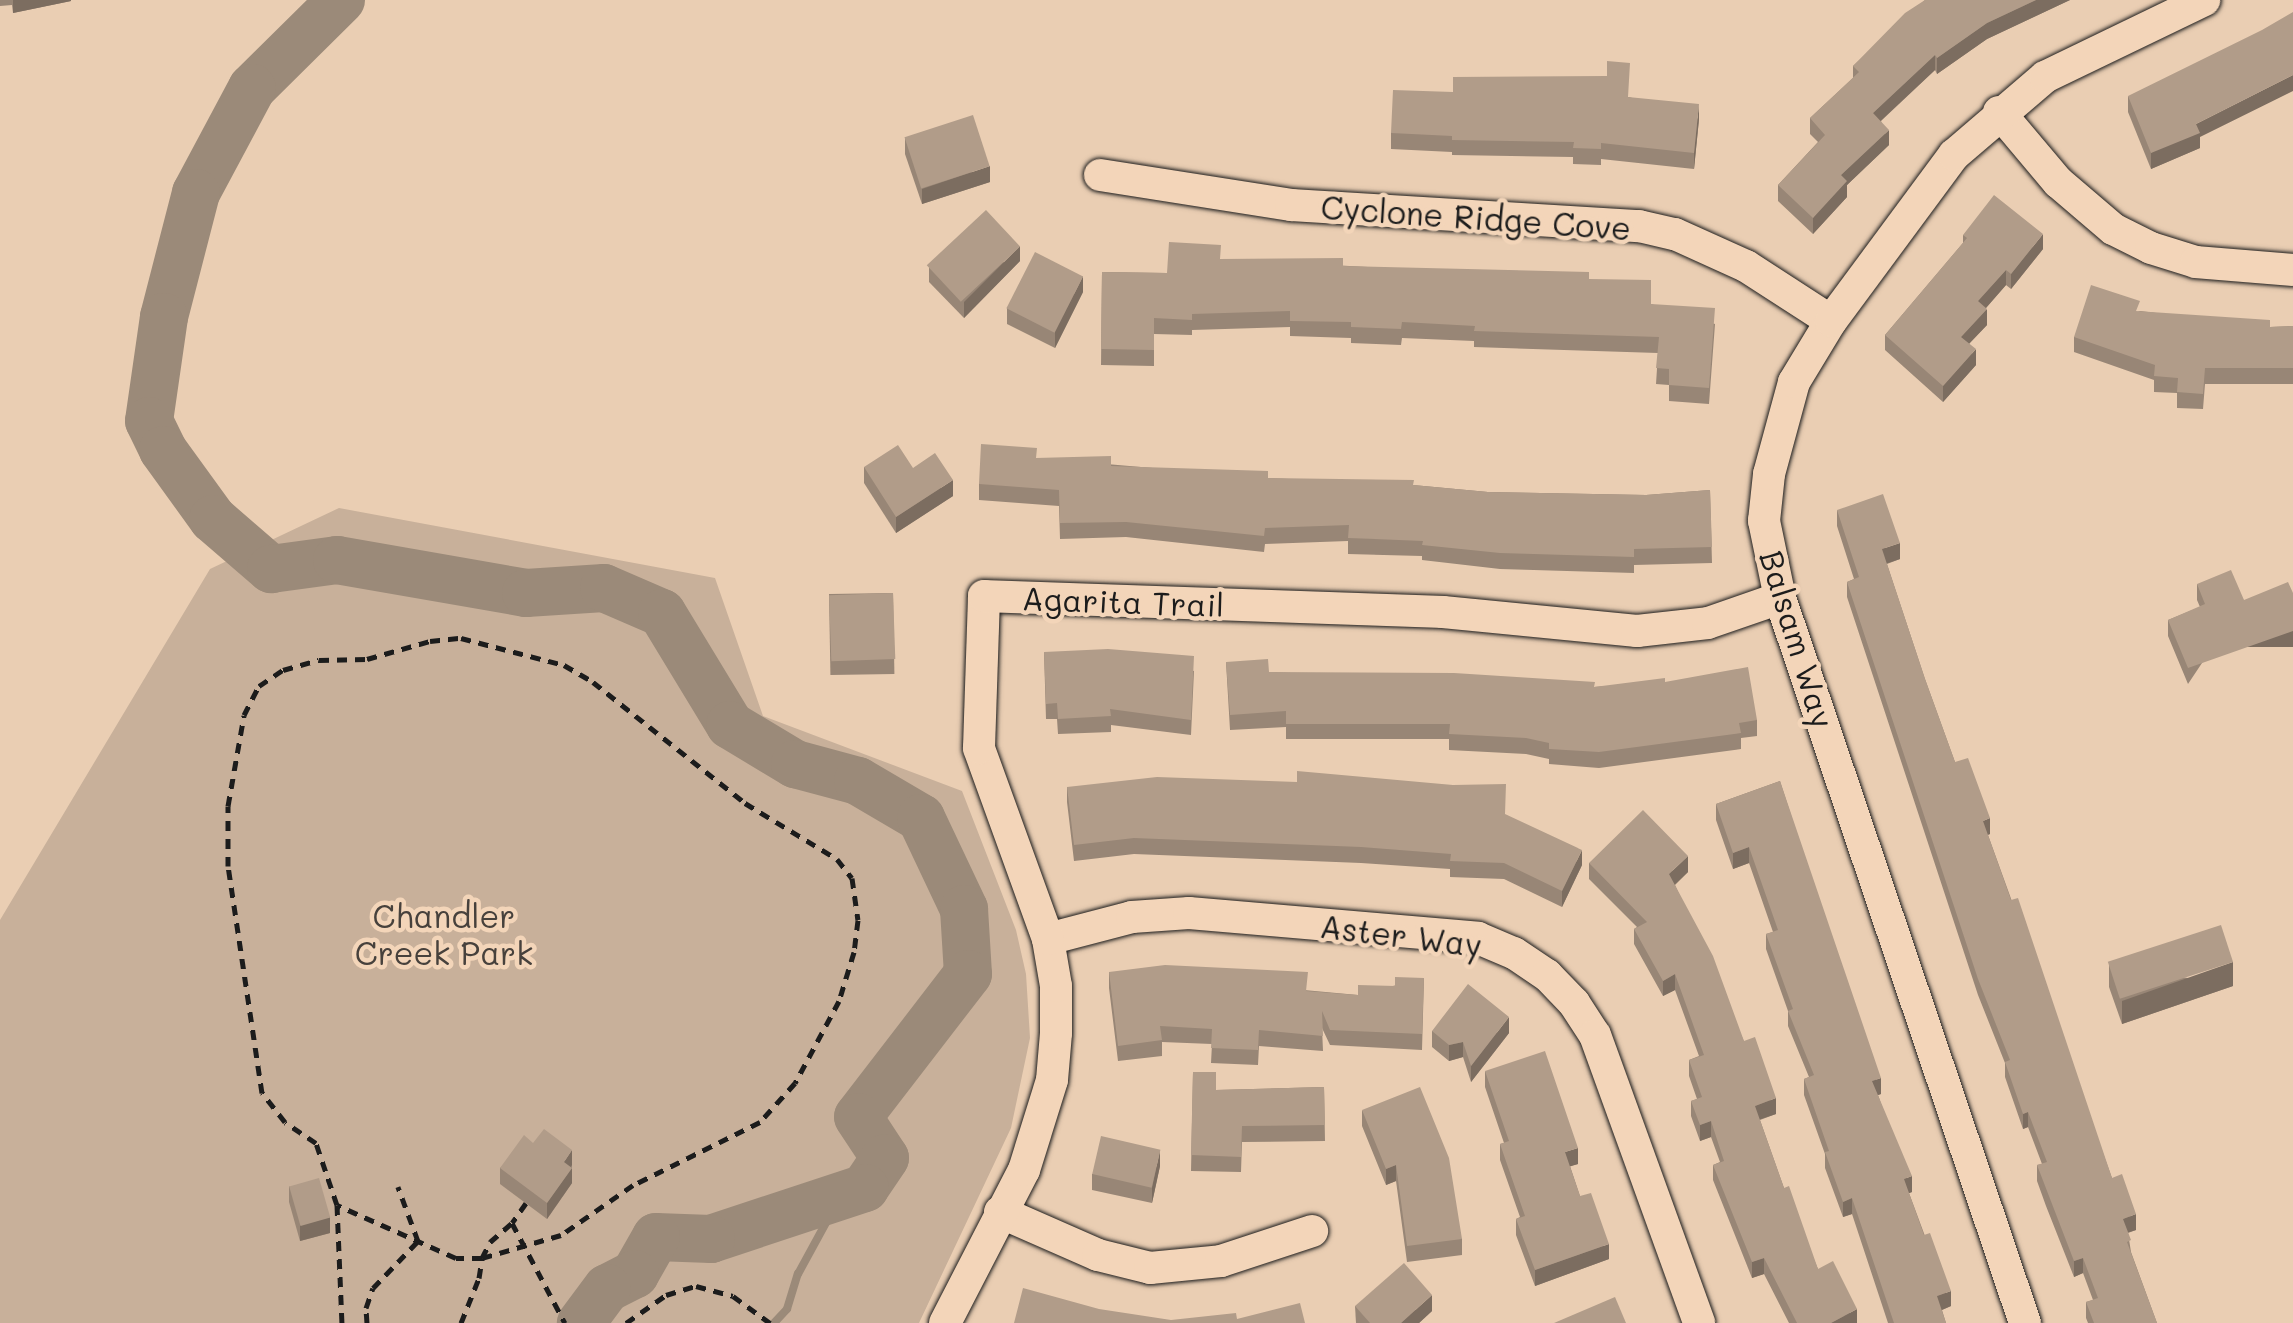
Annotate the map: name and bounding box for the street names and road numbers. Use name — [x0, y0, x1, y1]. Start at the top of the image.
street label: Cyclone Ridge Cove — [1320, 187, 1632, 247]
street label: Balsam Way — [1753, 545, 1843, 733]
street label: Agarita Trail — [1021, 578, 1225, 624]
street label: Aster Way — [1318, 906, 1484, 964]

